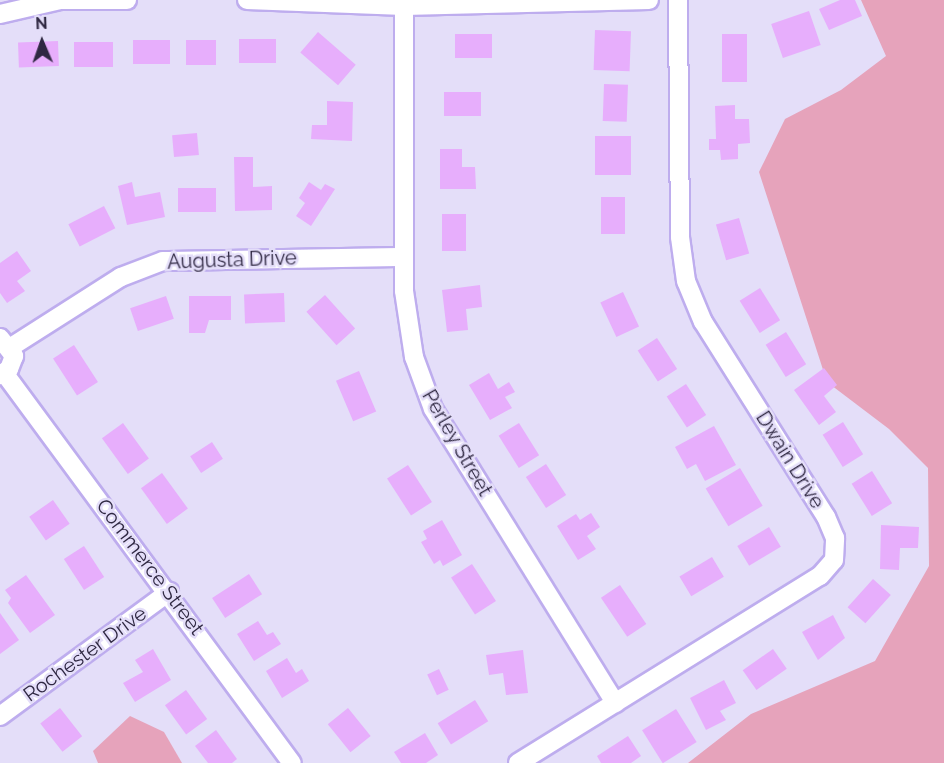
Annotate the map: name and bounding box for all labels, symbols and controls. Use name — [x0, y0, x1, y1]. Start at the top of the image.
north arrow — [12, 12, 72, 72]
text: N — [35, 14, 48, 33]
street label: Augusta Drive — [167, 246, 297, 274]
street label: Perley Street — [417, 385, 497, 501]
street label: Dwain Drive — [751, 407, 829, 513]
street label: Commerce Street — [91, 494, 209, 640]
street label: Rochester Drive — [19, 601, 151, 707]

